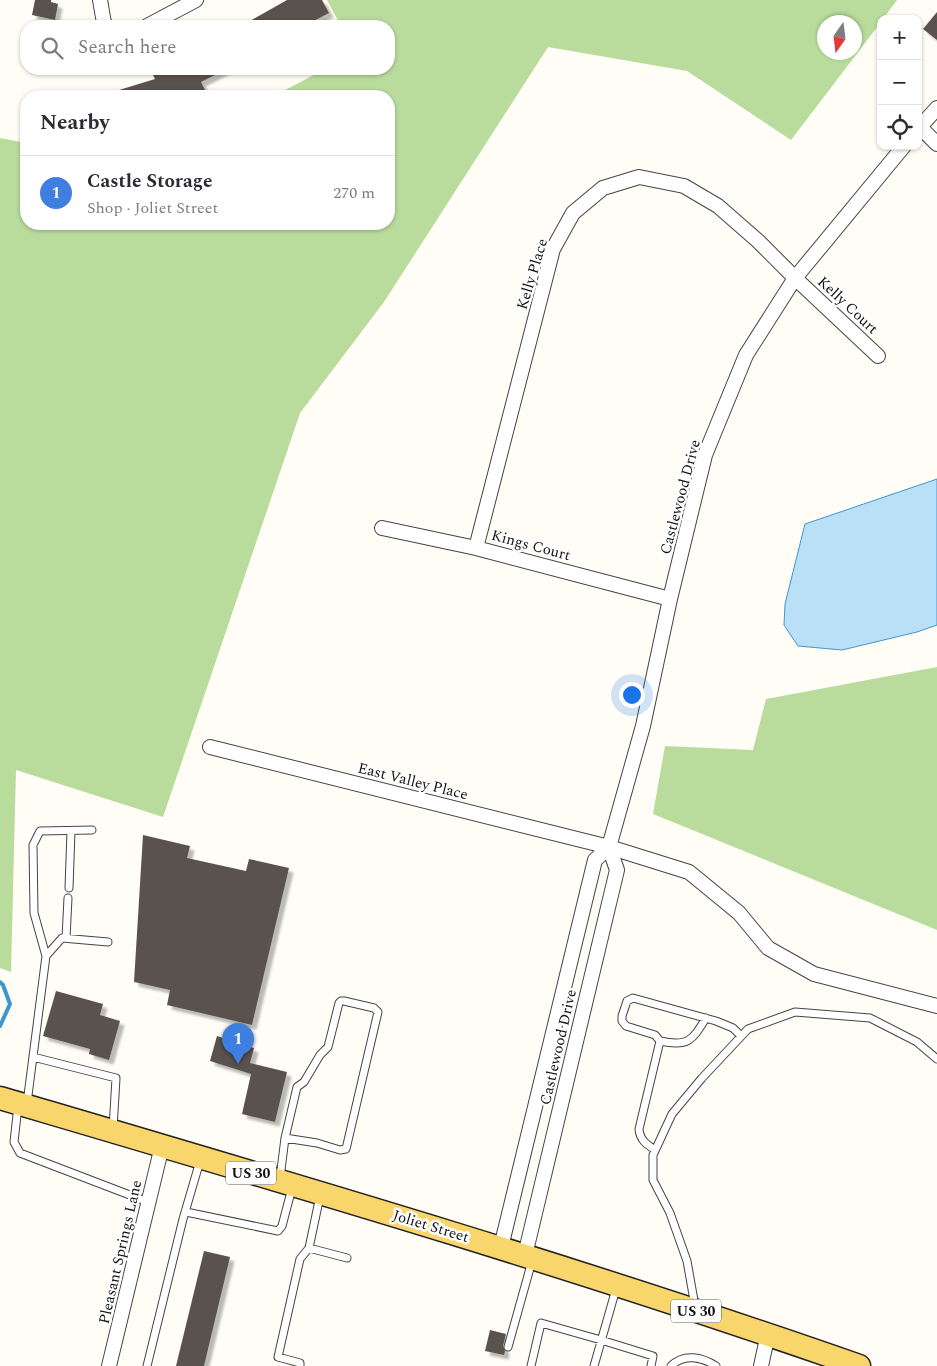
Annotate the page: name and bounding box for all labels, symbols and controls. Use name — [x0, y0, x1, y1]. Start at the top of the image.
north arrow — [817, 15, 862, 60]
map controls — [877, 15, 922, 150]
button: + — [877, 15, 922, 60]
search box — [20, 20, 395, 75]
text: Search here — [78, 33, 177, 62]
icon: search — [38, 34, 66, 62]
button: − — [877, 60, 922, 105]
button: locate — [877, 105, 922, 150]
text: Nearby — [40, 107, 110, 139]
text: Castle Storage — [87, 167, 212, 196]
text: 1 — [52, 181, 60, 205]
text: 270 m — [333, 181, 375, 205]
text: Shop · Joliet Street — [87, 196, 218, 220]
street label: Kelly Place — [511, 236, 554, 313]
street label: Kelly Court — [812, 271, 883, 340]
street label: Castlewood Drive — [654, 437, 707, 557]
street label: Kings Court — [489, 524, 573, 567]
your location — [619, 682, 645, 708]
street label: East Valley Place — [355, 757, 470, 806]
street label: Castlewood Drive — [534, 987, 583, 1107]
pin: 1 — [222, 1023, 254, 1064]
road number: US 30 — [226, 1162, 276, 1184]
street label: Pleasant Springs Lane — [93, 1178, 148, 1326]
street label: Joliet Street — [390, 1204, 472, 1249]
road number: US 30 — [671, 1300, 721, 1322]

